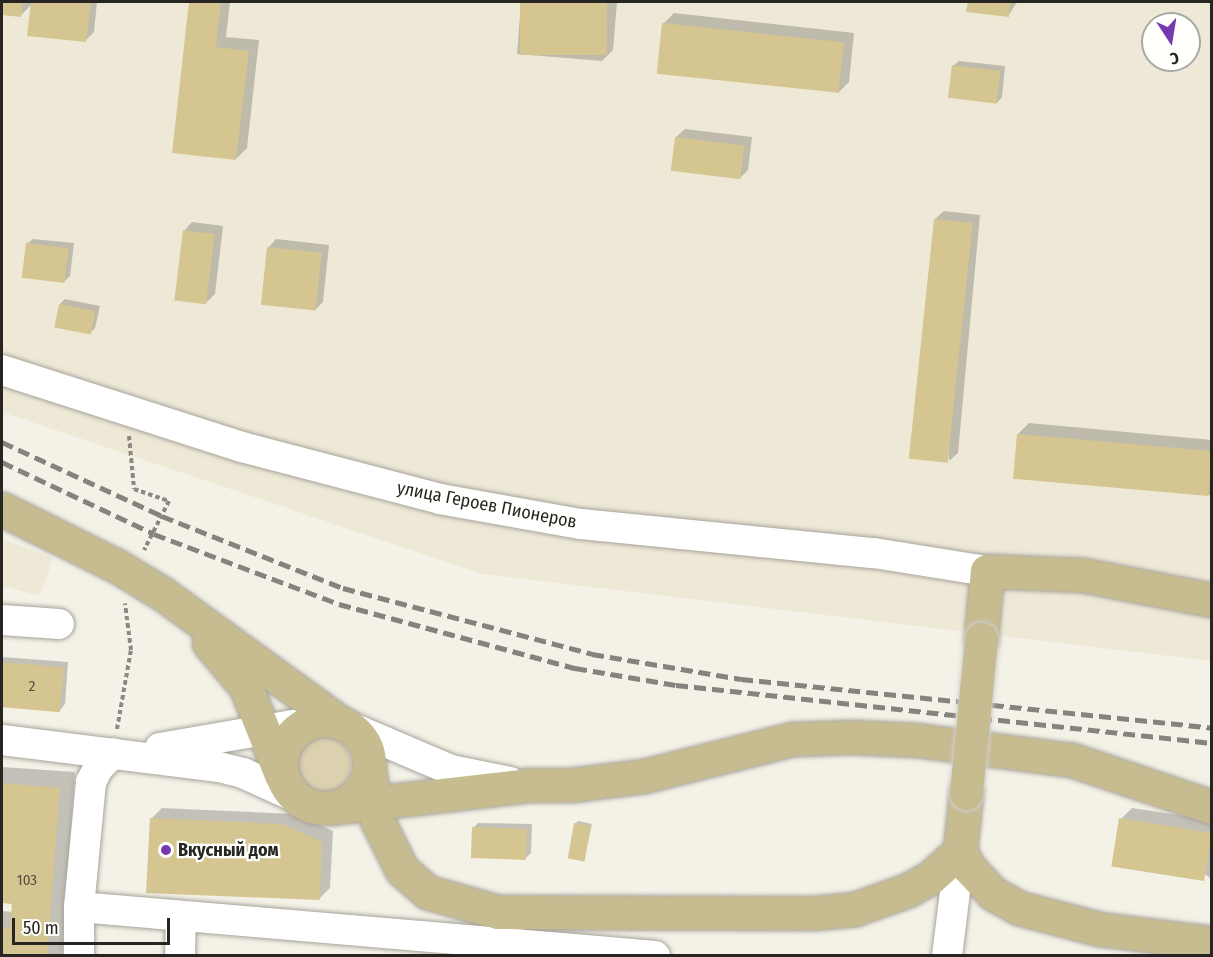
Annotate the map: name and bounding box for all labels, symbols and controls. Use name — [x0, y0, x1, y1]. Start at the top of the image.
north arrow — [1141, 12, 1201, 72]
text: С — [1168, 48, 1181, 68]
street label: улица Героев Пионеров — [395, 477, 579, 533]
house number: 2 — [29, 678, 35, 696]
place label: Вкусный дом — [178, 839, 279, 861]
marker: Вкусный дом — [159, 843, 173, 857]
house number: 103 — [17, 872, 37, 890]
scale bar — [15, 906, 172, 944]
text: 50 m — [23, 917, 59, 939]

